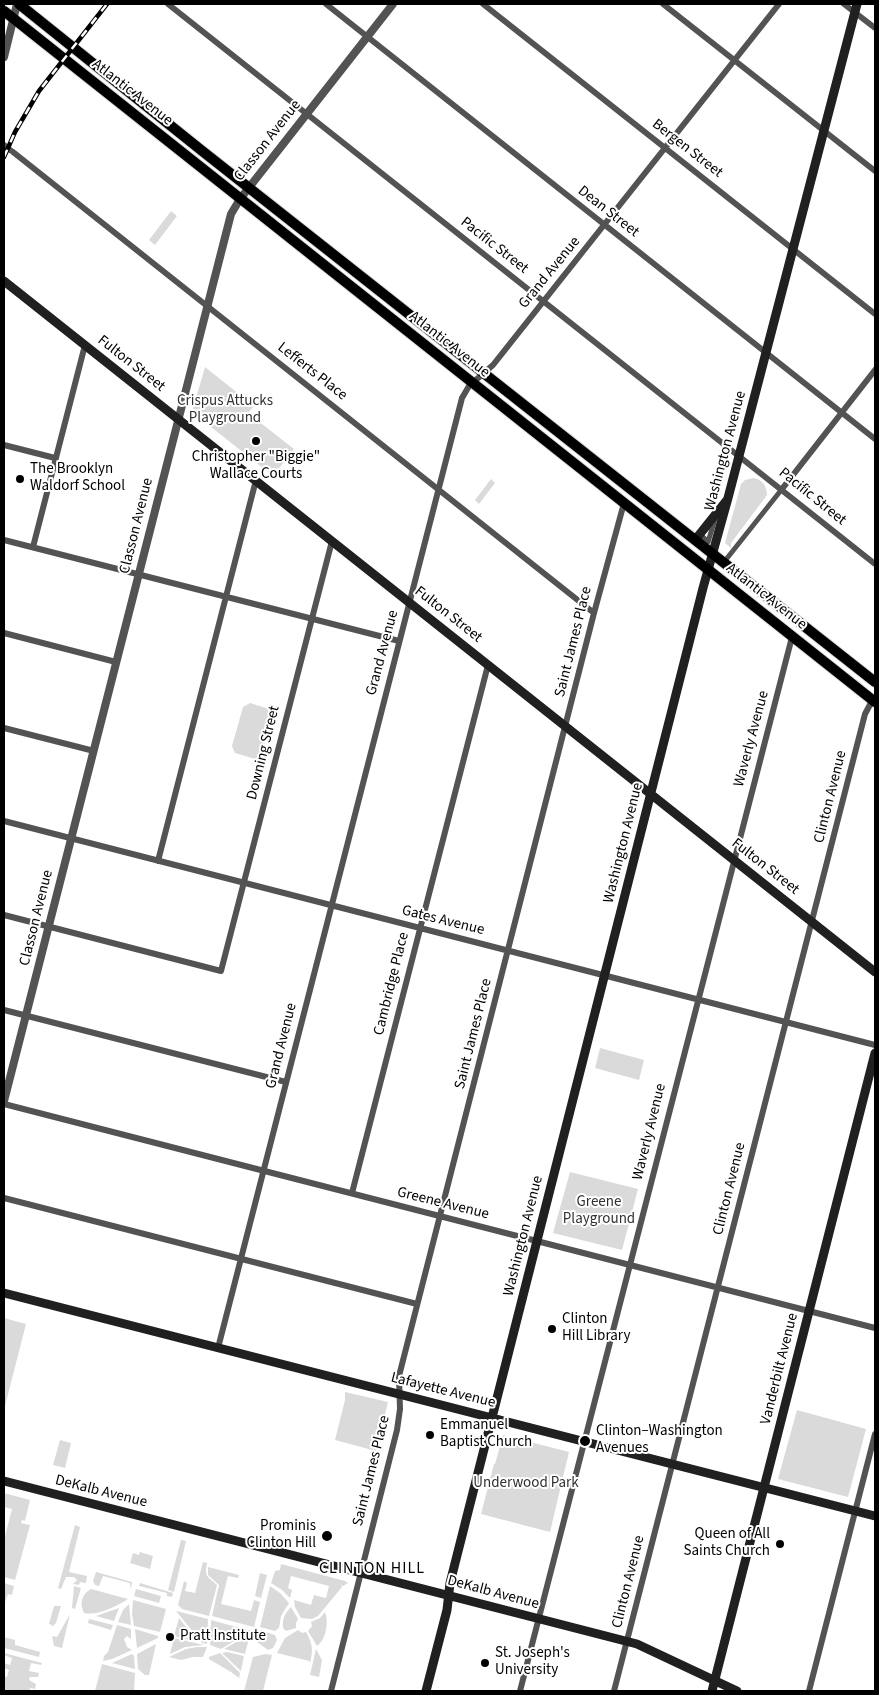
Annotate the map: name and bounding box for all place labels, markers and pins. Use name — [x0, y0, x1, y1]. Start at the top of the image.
marker: Christopher "Biggie" Wallace Courts — [250, 435, 262, 447]
place label: Christopher "Biggie" Wallace Courts — [192, 449, 320, 484]
place label: The Brooklyn Waldorf School — [30, 461, 125, 496]
marker: The Brooklyn Waldorf School — [14, 473, 26, 485]
place label: Clinton Hill Library — [562, 1311, 630, 1346]
marker: Clinton Hill Library — [546, 1323, 558, 1335]
place label: Emmanuel Baptist Church — [440, 1417, 532, 1452]
place label: Clinton–Washington Avenues — [596, 1423, 723, 1458]
marker: Emmanuel Baptist Church — [424, 1429, 436, 1441]
marker: Clinton–Washington Avenues — [578, 1434, 592, 1448]
place label: Prominis Clinton Hill — [246, 1518, 316, 1553]
place label: Queen of All Saints Church — [683, 1526, 770, 1561]
marker: Prominis Clinton Hill — [320, 1529, 334, 1543]
marker: Queen of All Saints Church — [774, 1538, 786, 1550]
place label: Pratt Institute — [180, 1628, 266, 1646]
marker: Pratt Institute — [164, 1631, 176, 1643]
place label: St. Joseph's University — [495, 1645, 570, 1680]
marker: St. Joseph's University — [479, 1657, 491, 1669]

